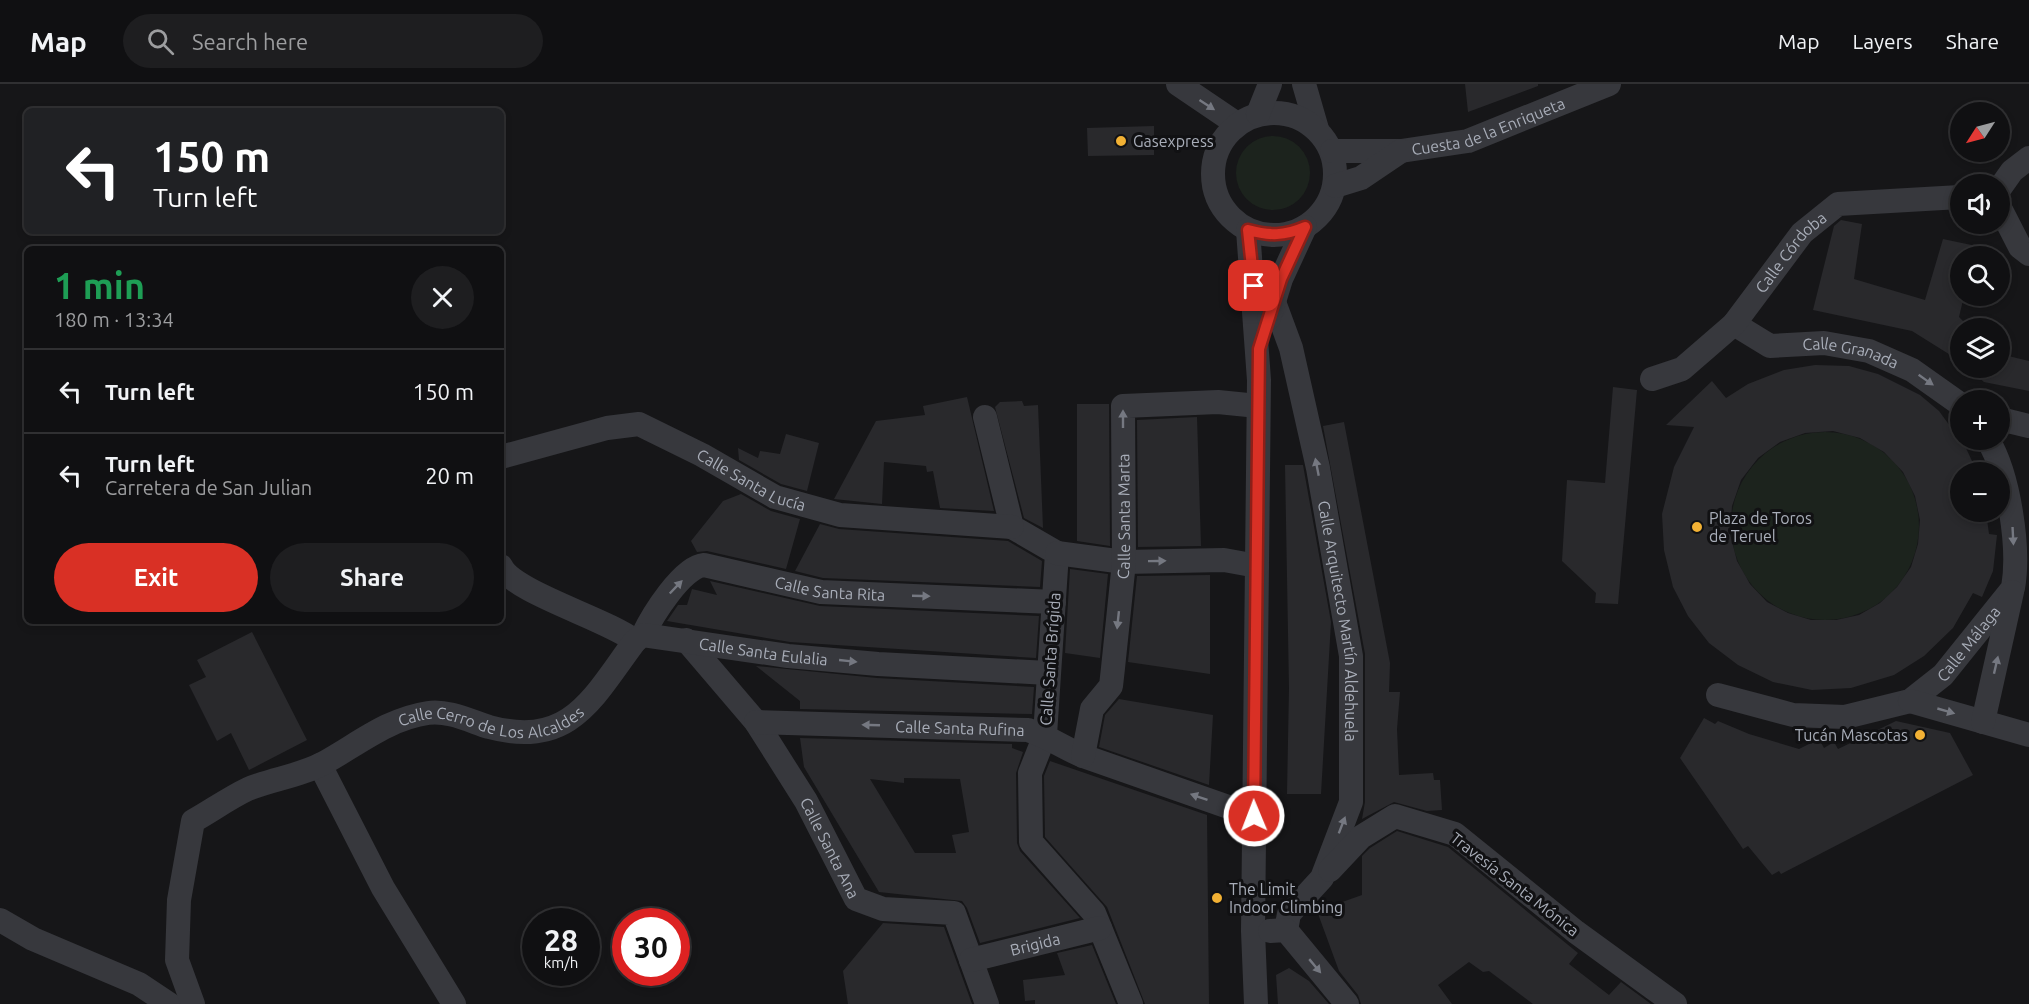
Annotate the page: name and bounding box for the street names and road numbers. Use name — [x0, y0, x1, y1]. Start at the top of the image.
street label: Cuesta de la Enriqueta — [1410, 94, 1567, 158]
street label: Calle Córdoba — [1752, 208, 1830, 296]
street label: Calle Granada — [1802, 334, 1901, 372]
street label: Calle Santa Lucía — [694, 445, 808, 514]
street label: Calle Santa Marta — [1113, 453, 1133, 580]
street label: Calle Arquitecto Martín Aldehuela — [1315, 499, 1360, 742]
street label: Calle Santa Rita — [773, 573, 886, 604]
street label: Calle Santa Brígida — [1036, 592, 1064, 726]
street label: Calle Málaga — [1933, 602, 2004, 685]
street label: Calle Santa Eulalia — [698, 634, 829, 669]
street label: Calle Cerro de Los Alcaldes — [395, 703, 587, 741]
street label: Calle Santa Rufina — [895, 717, 1025, 739]
street label: Calle Santa Ana — [797, 795, 863, 901]
street label: Travesía Santa Mónica — [1447, 828, 1583, 940]
street label: Brigida — [1008, 929, 1062, 959]

